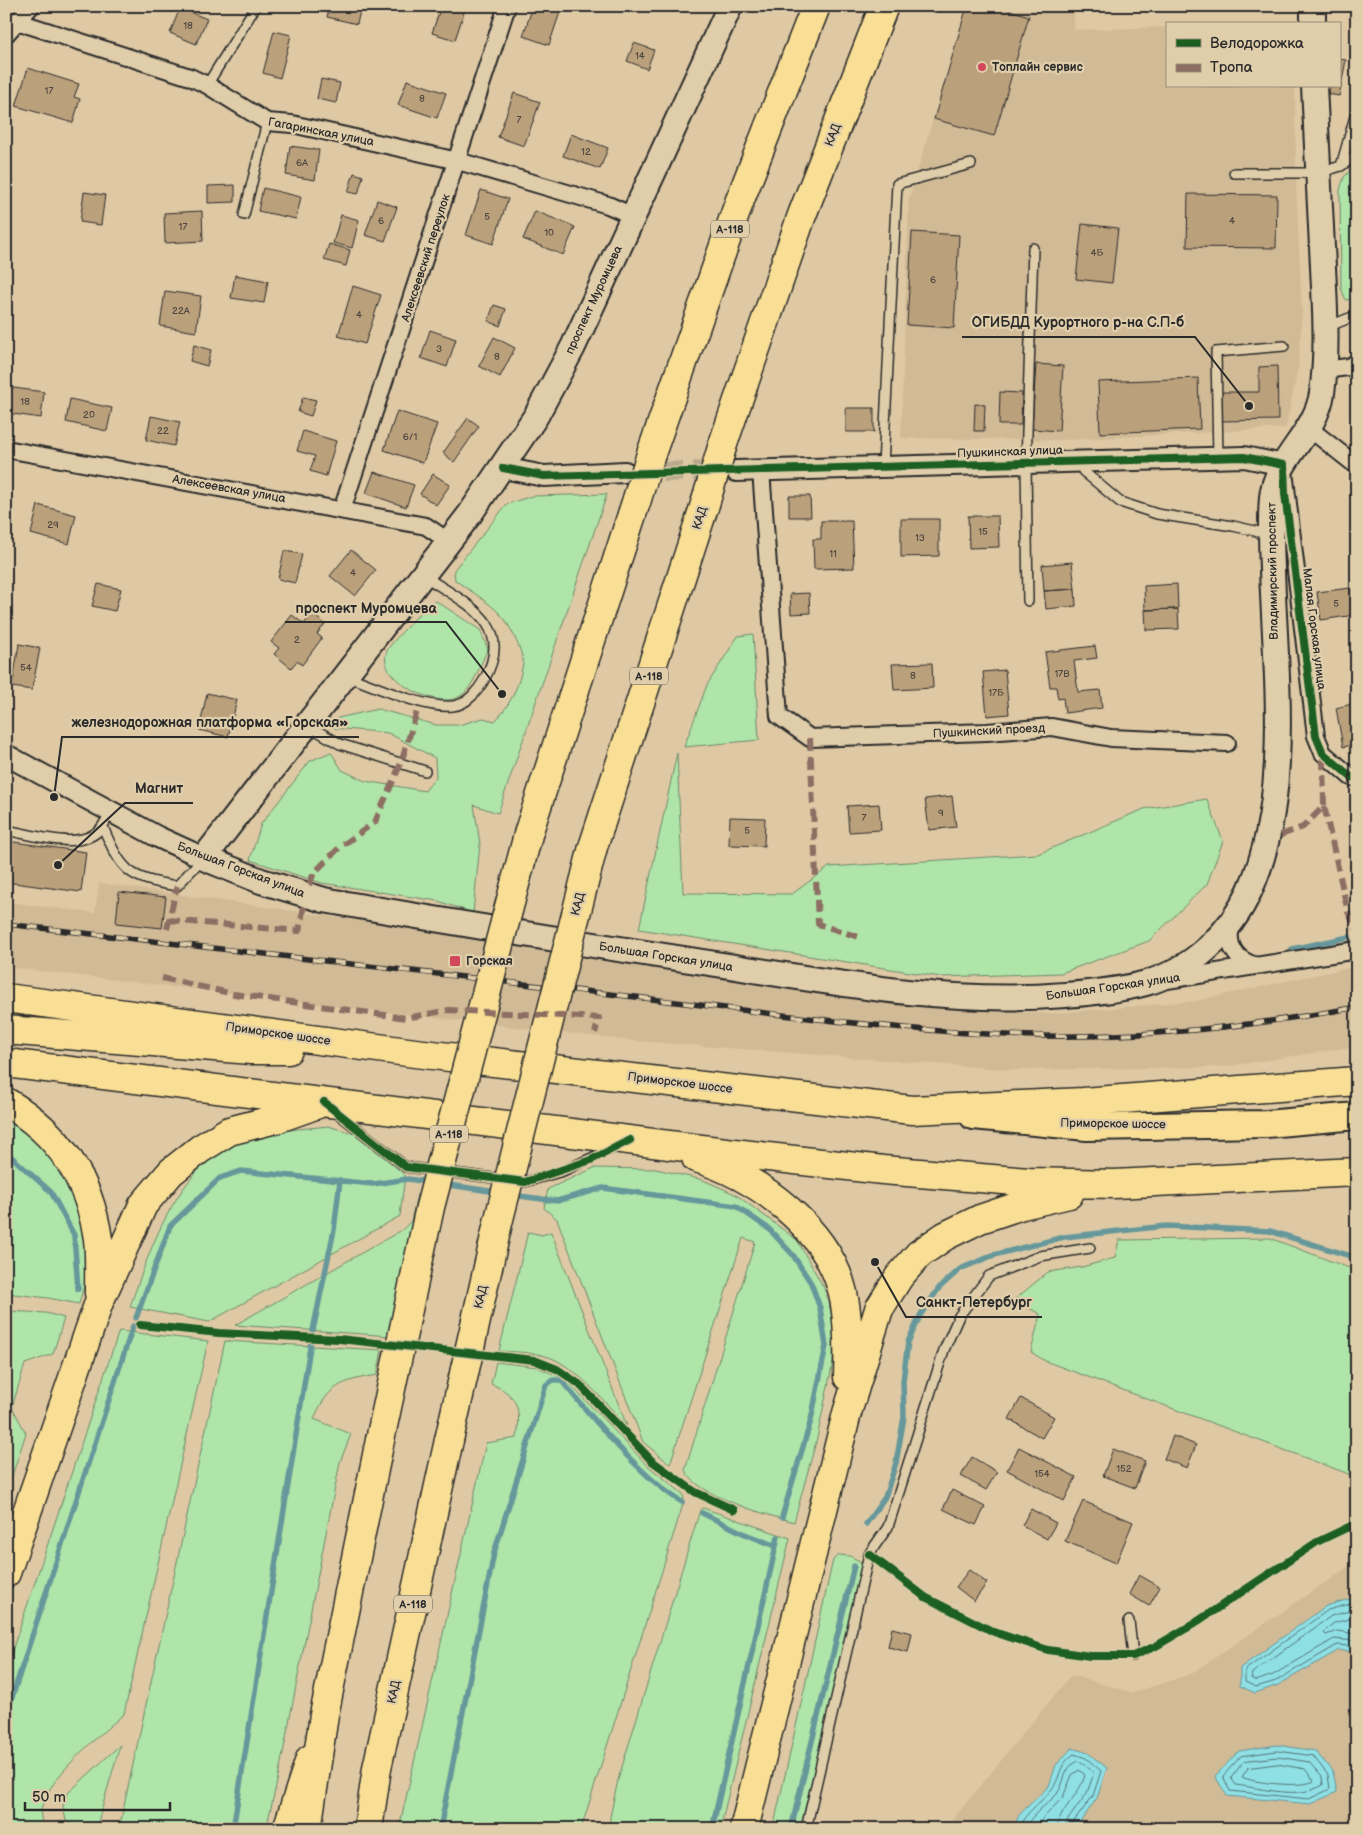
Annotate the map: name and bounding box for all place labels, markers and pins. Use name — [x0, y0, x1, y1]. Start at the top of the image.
place label: Топлайн сервис — [992, 60, 1083, 75]
marker: Топлайн сервис — [976, 61, 988, 73]
callout: ОГИБДД Курортного р-на С.П-б — [962, 308, 1195, 337]
callout: проспект Муромцева — [285, 593, 446, 622]
callout: железнодорожная платформа «Горская» — [62, 708, 359, 737]
callout: Магнит — [125, 774, 193, 803]
marker: Горская — [448, 954, 462, 968]
place label: Горская — [466, 954, 513, 969]
callout: Санкт-Петербург — [906, 1288, 1042, 1317]

